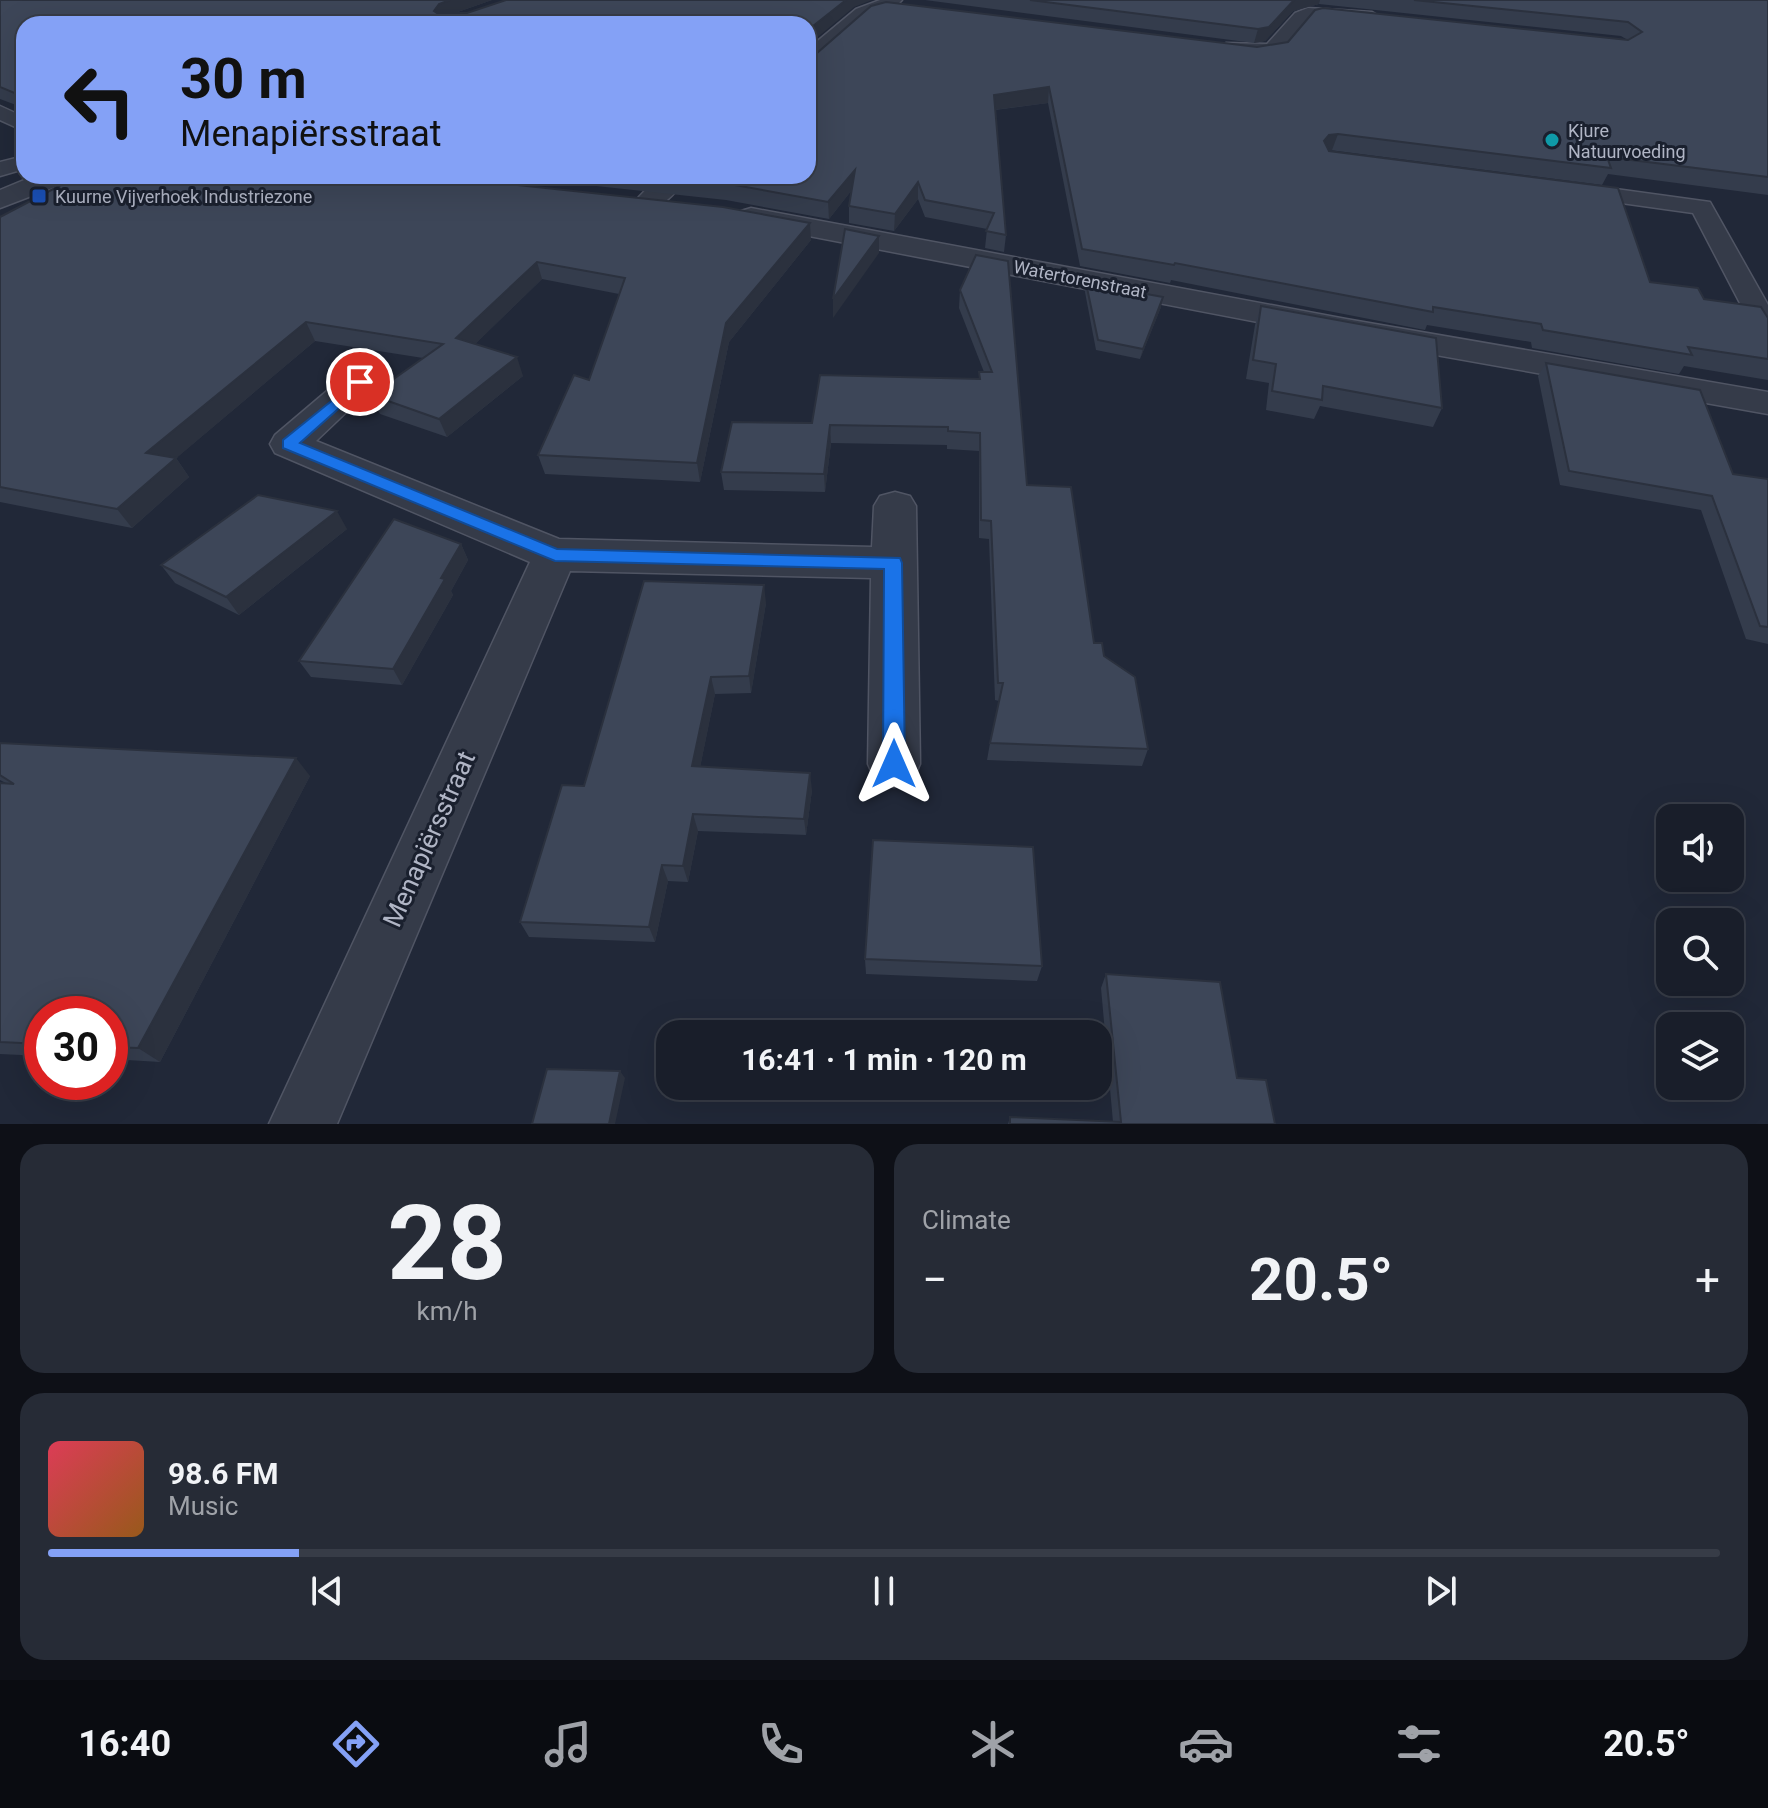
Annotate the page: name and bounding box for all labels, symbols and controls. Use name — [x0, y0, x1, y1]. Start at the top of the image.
text: 30 m — [180, 46, 307, 112]
icon: left — [48, 48, 152, 152]
text: Menapiërsstraat — [180, 113, 442, 155]
place label: Kjure Natuurvoeding — [1568, 120, 1686, 162]
marker: Kjure Natuurvoeding — [1543, 131, 1561, 149]
place label: Kuurne Vijverhoek Industriezone — [55, 186, 312, 207]
marker: Kuurne Vijverhoek Industriezone — [30, 187, 48, 205]
street label: Watertorenstraat — [1012, 256, 1148, 302]
pin — [326, 348, 394, 416]
icon: arrive — [338, 360, 382, 404]
position arrow — [852, 722, 936, 806]
street label: Menapiërsstraat — [377, 747, 481, 931]
map controls — [1656, 804, 1744, 1100]
button: sound — [1656, 804, 1744, 892]
button: search — [1656, 908, 1744, 996]
speed limit sign: 30 — [24, 996, 128, 1100]
button: layers — [1656, 1012, 1744, 1100]
text: 16:41 · 1 min · 120 m — [741, 1042, 1027, 1077]
text: 28 — [387, 1183, 507, 1304]
text: Climate — [922, 1205, 1011, 1235]
text: 20.5° — [1249, 1244, 1393, 1315]
text: − — [922, 1254, 947, 1306]
text: + — [1695, 1254, 1720, 1306]
text: km/h — [416, 1296, 478, 1326]
text: 98.6 FM — [168, 1456, 279, 1491]
text: Music — [168, 1491, 238, 1521]
icon: previous — [305, 1569, 349, 1613]
icon: pause — [862, 1569, 906, 1613]
icon: next — [1419, 1569, 1463, 1613]
icon: directions — [328, 1716, 384, 1772]
icon: music — [540, 1716, 596, 1772]
icon: phone — [753, 1716, 809, 1772]
icon: climate — [965, 1716, 1021, 1772]
icon: car — [1178, 1716, 1234, 1772]
icon: filters — [1391, 1716, 1447, 1772]
text: 16:40 — [78, 1723, 171, 1765]
text: 20.5° — [1603, 1723, 1690, 1765]

